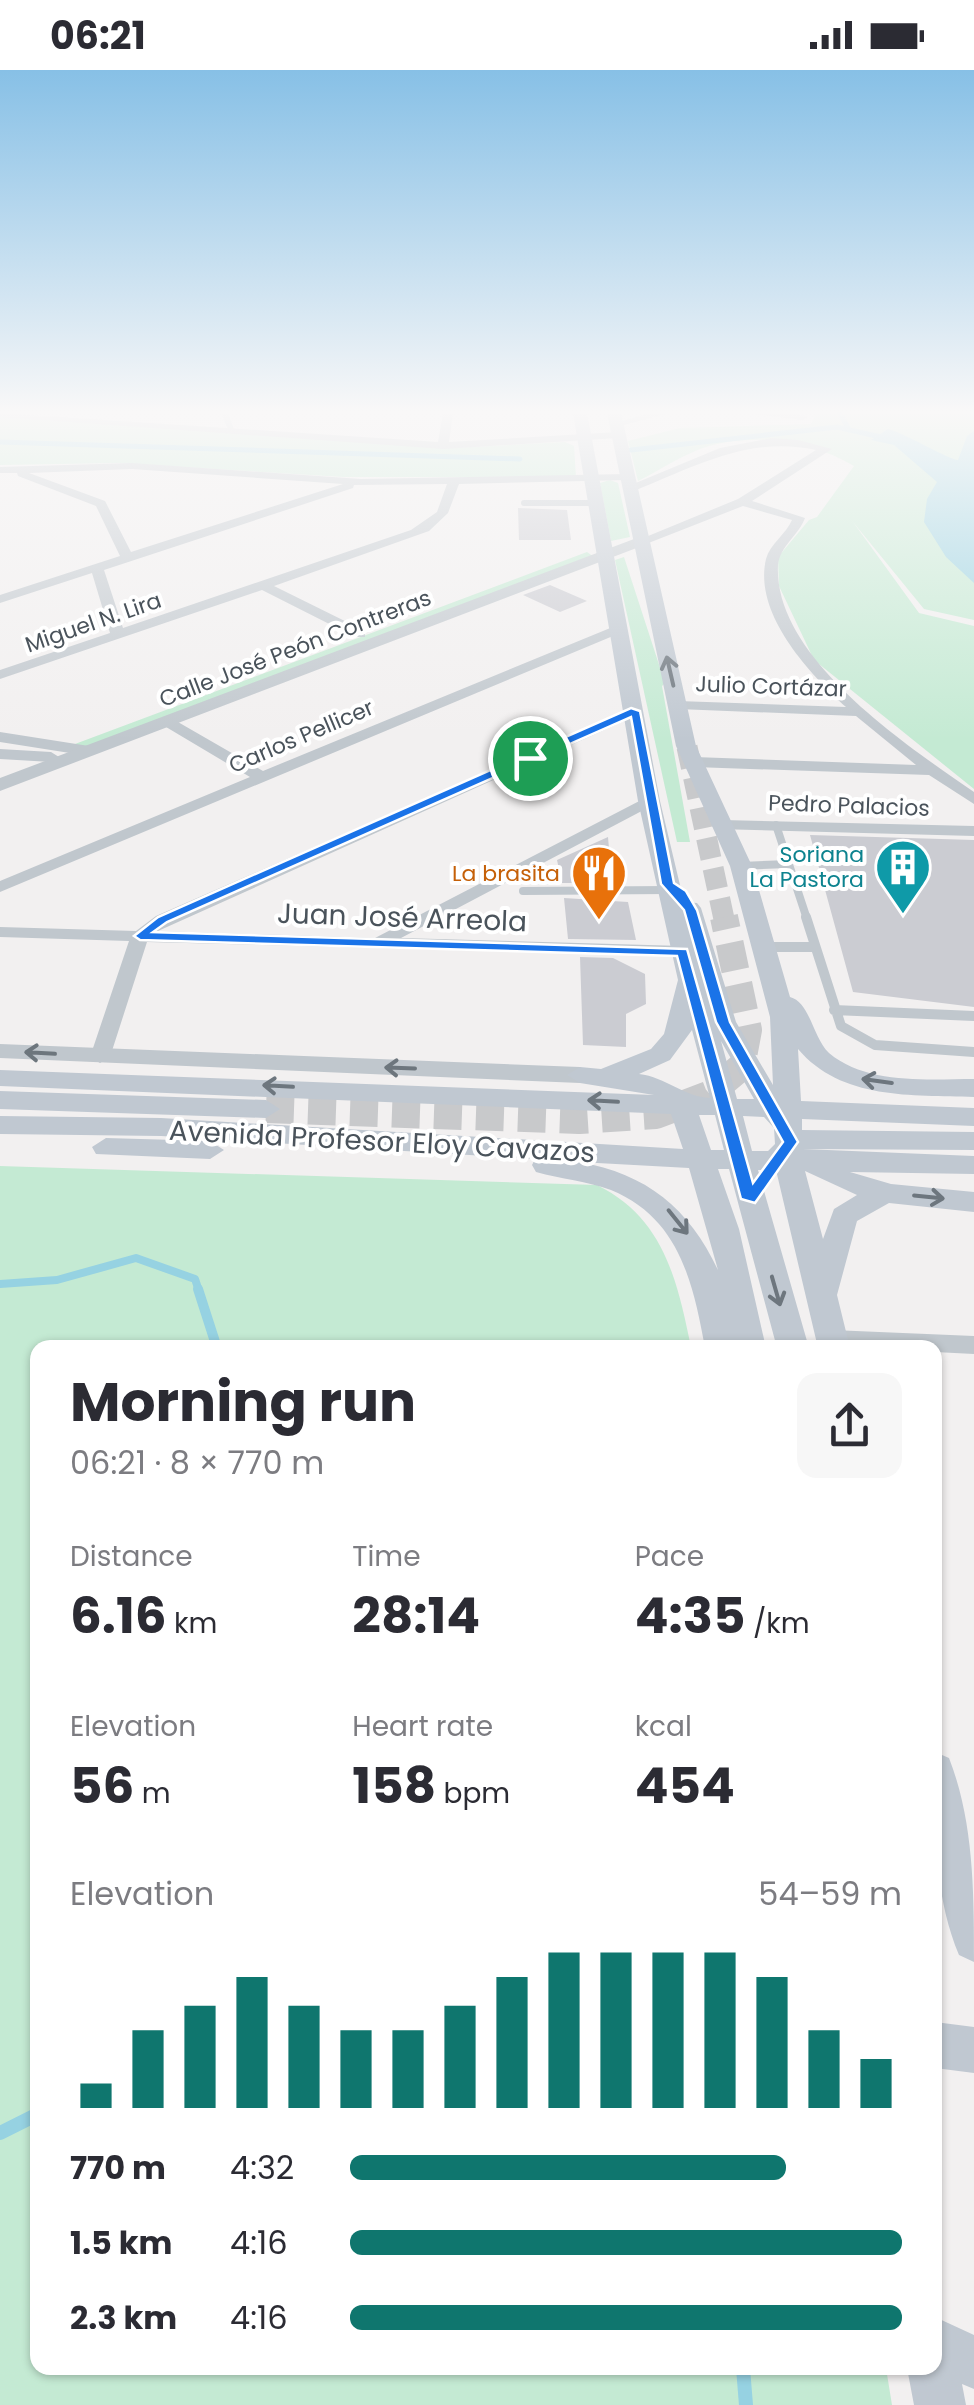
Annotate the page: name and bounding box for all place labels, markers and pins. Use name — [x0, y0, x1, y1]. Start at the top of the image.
pin — [488, 716, 573, 801]
building icon: Soriana La Pastora — [873, 837, 933, 916]
place label: Soriana La Pastora — [749, 839, 864, 895]
restaurant icon: La brasita — [569, 843, 629, 922]
place label: La brasita — [452, 858, 560, 889]

